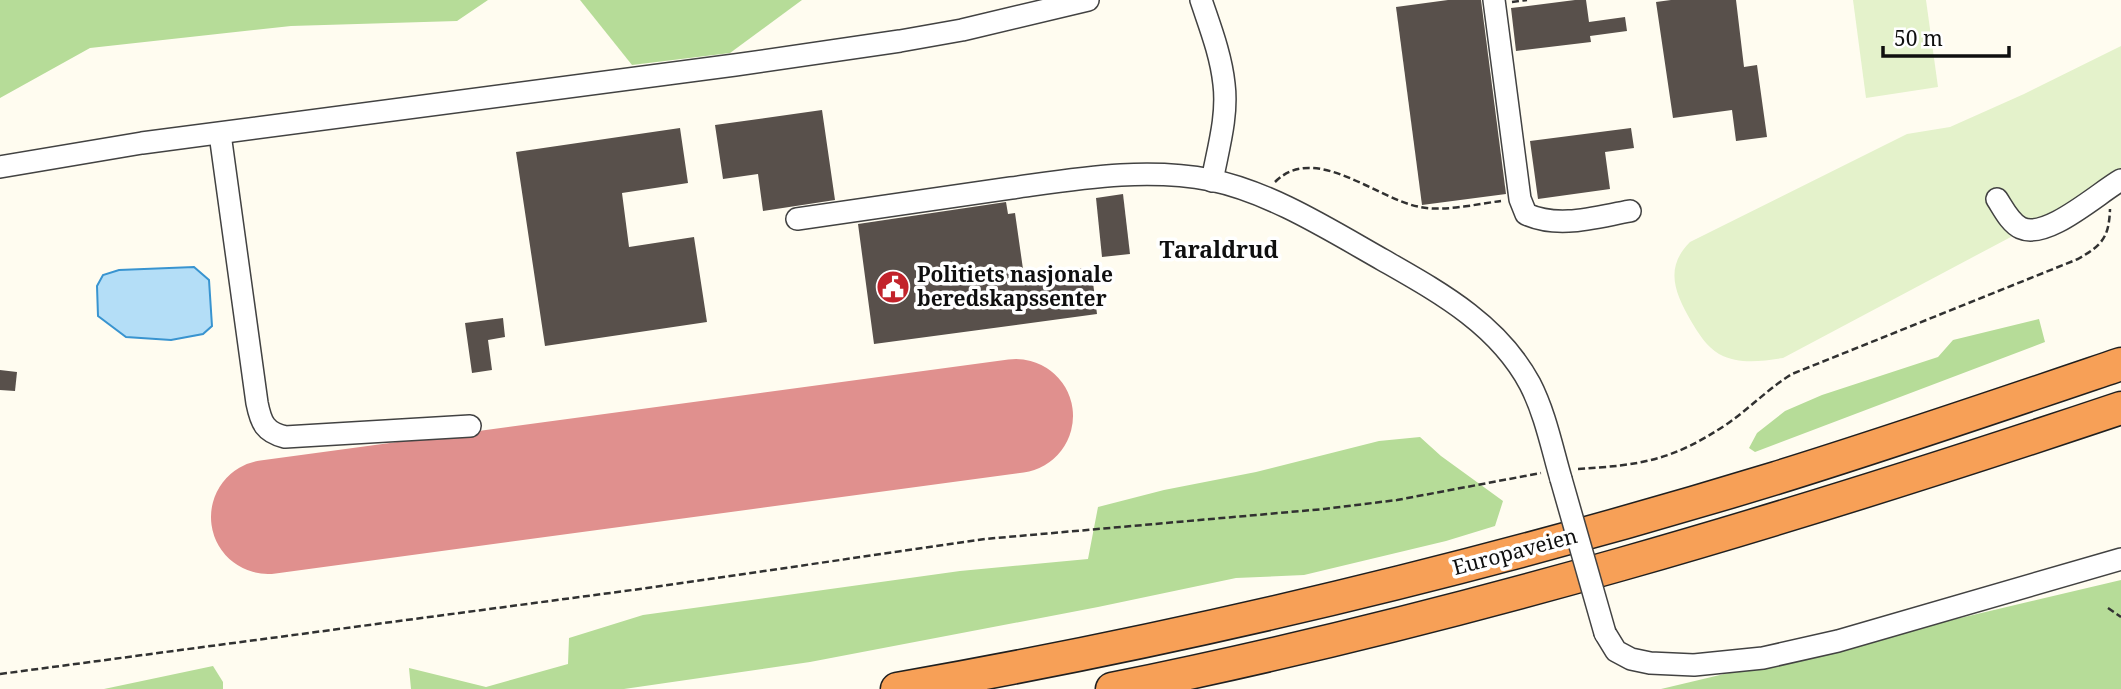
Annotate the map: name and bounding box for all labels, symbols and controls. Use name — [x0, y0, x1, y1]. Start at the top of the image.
scale bar — [1883, 14, 2009, 58]
text: 50 m — [1894, 24, 1943, 52]
district label: Taraldrud — [1160, 233, 1278, 265]
place label: Politiets nasjonale beredskapssenter — [917, 260, 1113, 312]
public building icon: Politiets nasjonale beredskapssenter — [874, 268, 912, 306]
street label: Europaveien — [1449, 521, 1580, 581]

